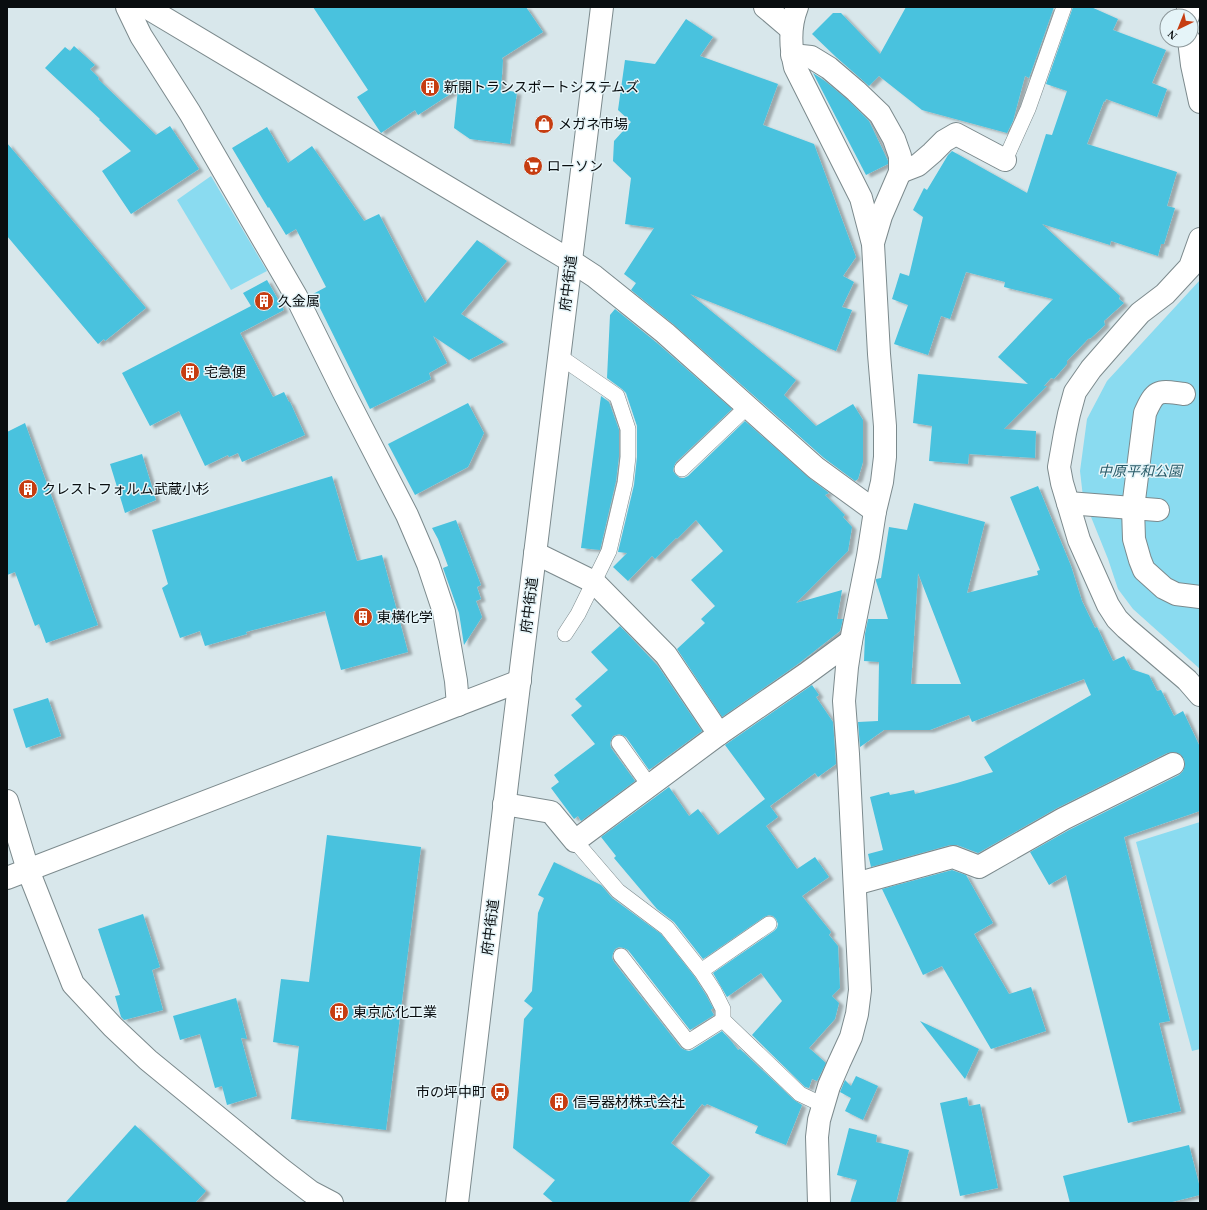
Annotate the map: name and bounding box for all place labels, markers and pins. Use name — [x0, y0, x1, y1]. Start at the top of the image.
building icon: 新開トランスポートシステムズ — [419, 76, 441, 98]
place label: 新開トランスポートシステムズ — [444, 79, 639, 95]
shop icon: メガネ市場 — [533, 113, 555, 135]
place label: メガネ市場 — [558, 117, 628, 132]
supermarket icon: ローソン — [522, 155, 544, 177]
place label: ローソン — [547, 159, 603, 174]
building icon: 久金属 — [253, 290, 275, 312]
place label: 久金属 — [278, 294, 320, 309]
building icon: 宅急便 — [179, 361, 201, 383]
place label: 宅急便 — [204, 365, 246, 380]
building icon: クレストフォルム武蔵小杉 — [17, 478, 39, 500]
place label: クレストフォルム武蔵小杉 — [42, 482, 210, 497]
building icon: 東横化学 — [352, 606, 374, 628]
place label: 東横化学 — [377, 610, 433, 625]
building icon: 東京応化工業 — [328, 1001, 350, 1023]
place label: 東京応化工業 — [353, 1005, 437, 1020]
bus stop icon: 市の坪中町 — [489, 1081, 511, 1103]
place label: 市の坪中町 — [416, 1085, 486, 1100]
building icon: 信号器材株式会社 — [548, 1091, 570, 1113]
place label: 信号器材株式会社 — [573, 1094, 685, 1110]

